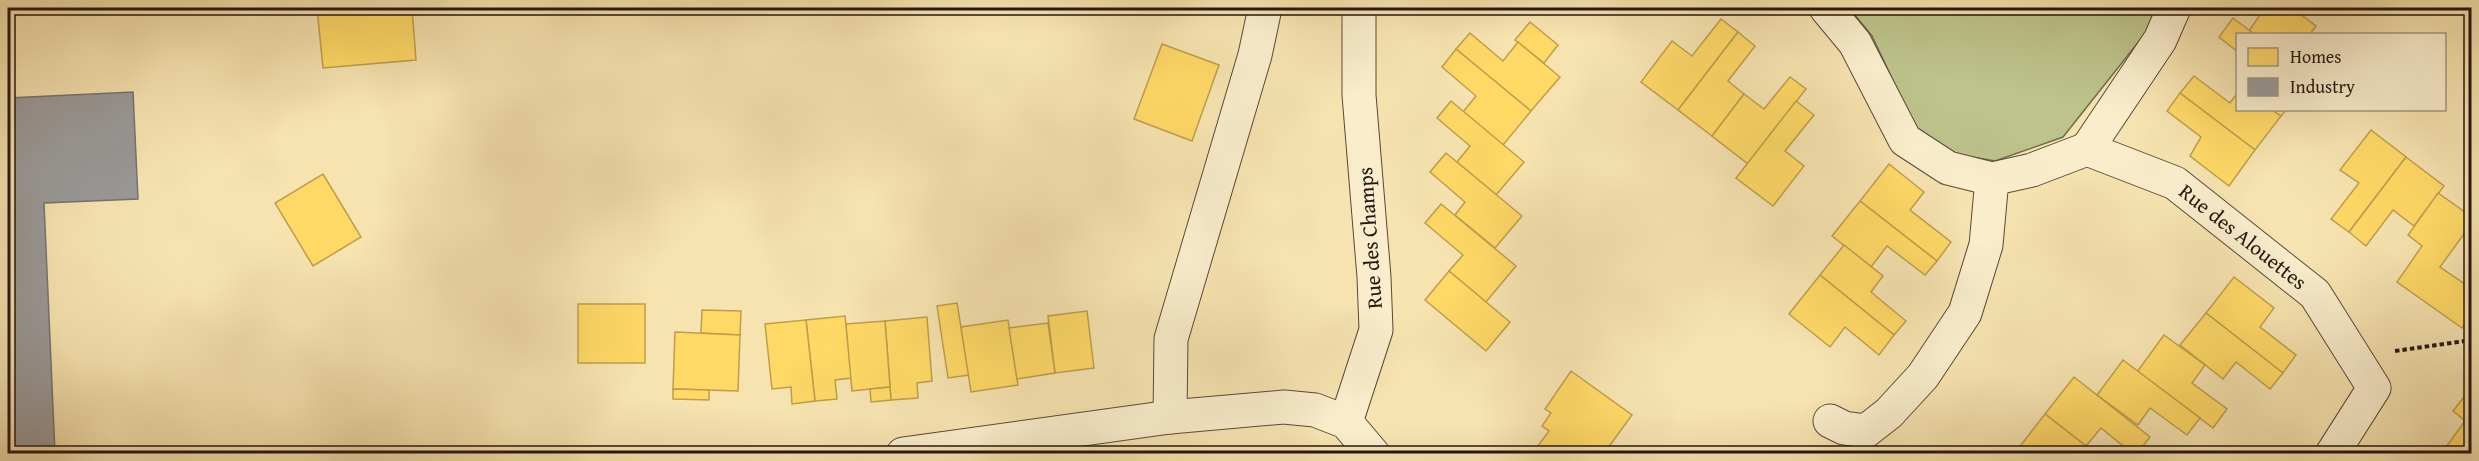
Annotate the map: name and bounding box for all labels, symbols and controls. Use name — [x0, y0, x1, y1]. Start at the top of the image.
legend — [2236, 33, 2446, 111]
text: Homes — [2290, 43, 2341, 70]
text: Industry — [2290, 73, 2355, 100]
street label: Rue des Champs — [1349, 166, 1390, 310]
street label: Rue des Alouettes — [2173, 176, 2314, 297]

